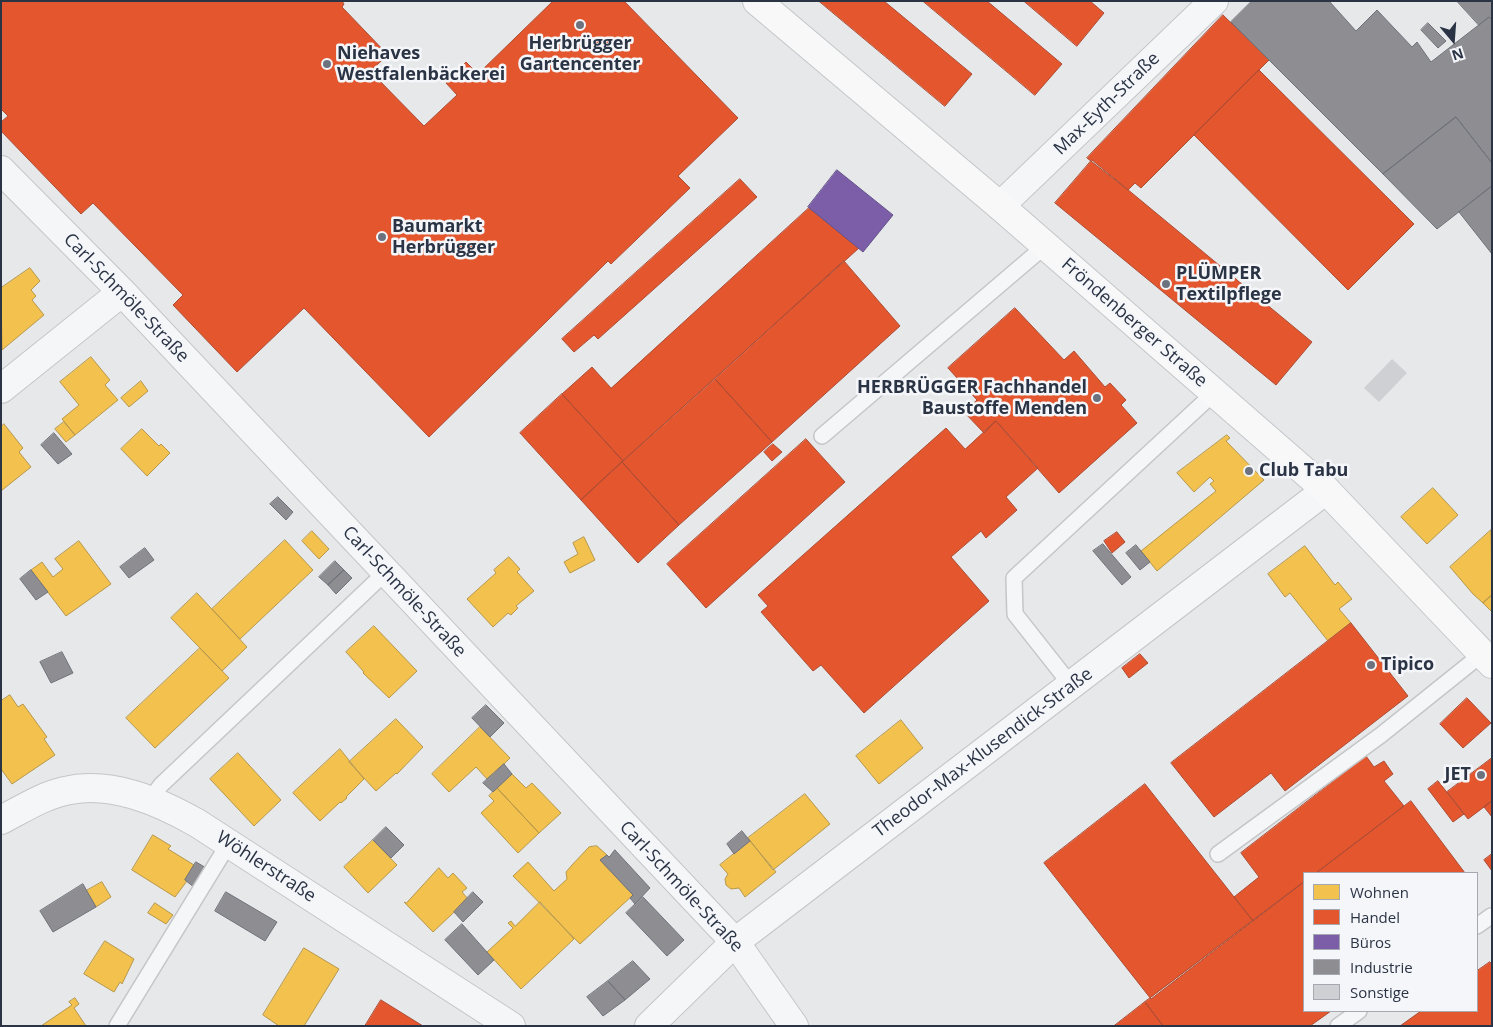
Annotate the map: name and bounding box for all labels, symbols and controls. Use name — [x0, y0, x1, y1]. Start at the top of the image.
north arrow — [1428, 15, 1478, 65]
marker: Herbrügger Gartencenter — [574, 19, 586, 31]
place label: Herbrügger Gartencenter — [520, 33, 640, 76]
place label: Niehaves Westfalenbäckerei — [337, 43, 505, 86]
text: N — [1449, 44, 1466, 66]
street label: Max-Eyth-Straße — [1050, 48, 1164, 160]
marker: Niehaves Westfalenbäckerei — [321, 58, 333, 70]
place label: Baumarkt Herbrügger — [392, 216, 495, 258]
street label: Carl-Schmöle-Straße — [59, 229, 193, 367]
marker: Baumarkt Herbrügger — [376, 231, 388, 243]
street label: Fröndenberger Straße — [1057, 254, 1211, 392]
place label: PLÜMPER Textilpflege — [1176, 263, 1282, 306]
marker: PLÜMPER Textilpflege — [1160, 278, 1172, 290]
place label: HERBRÜGGER Fachhandel Baustoffe Menden — [857, 377, 1087, 419]
marker: HERBRÜGGER Fachhandel Baustoffe Menden — [1091, 392, 1103, 404]
place label: Club Tabu — [1259, 460, 1348, 482]
marker: Club Tabu — [1243, 465, 1255, 477]
street label: Carl-Schmöle-Straße — [338, 522, 470, 662]
place label: Tipico — [1381, 654, 1434, 676]
marker: Tipico — [1365, 659, 1377, 671]
street label: Theodor-Max-Klusendick-Straße — [869, 663, 1097, 843]
place label: JET — [1445, 764, 1471, 786]
marker: JET — [1475, 769, 1487, 781]
street label: Carl-Schmöle-Straße — [615, 817, 747, 957]
street label: Wöhlerstraße — [212, 827, 320, 907]
legend — [1303, 872, 1478, 1012]
text: Wohnen — [1350, 882, 1409, 902]
text: Handel — [1350, 907, 1400, 927]
text: Büros — [1350, 932, 1391, 952]
text: Industrie — [1350, 957, 1413, 977]
text: Sonstige — [1350, 982, 1409, 1002]

